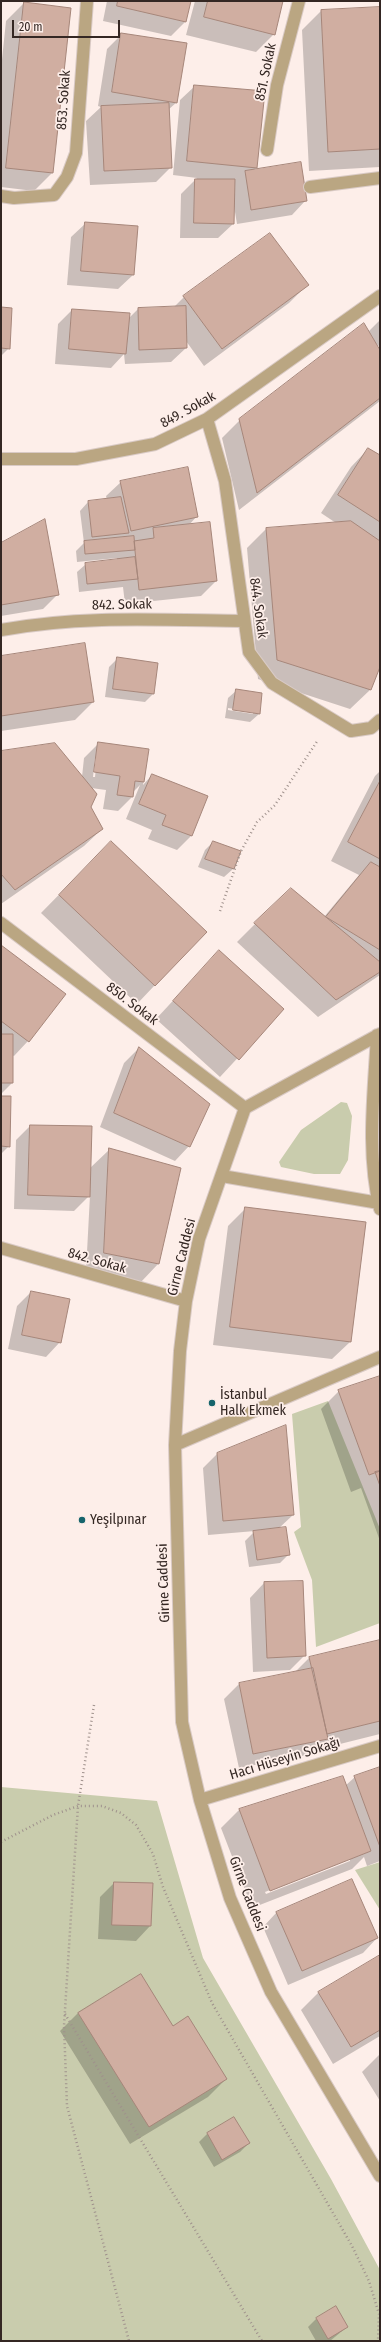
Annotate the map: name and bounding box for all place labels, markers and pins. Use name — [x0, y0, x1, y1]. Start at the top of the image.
place label: İstanbul Halk Ekmek — [220, 1387, 286, 1420]
marker: İstanbul Halk Ekmek — [207, 1398, 217, 1408]
place label: Yeşilpınar — [90, 1512, 146, 1528]
marker: Yeşilpınar — [77, 1515, 87, 1525]

